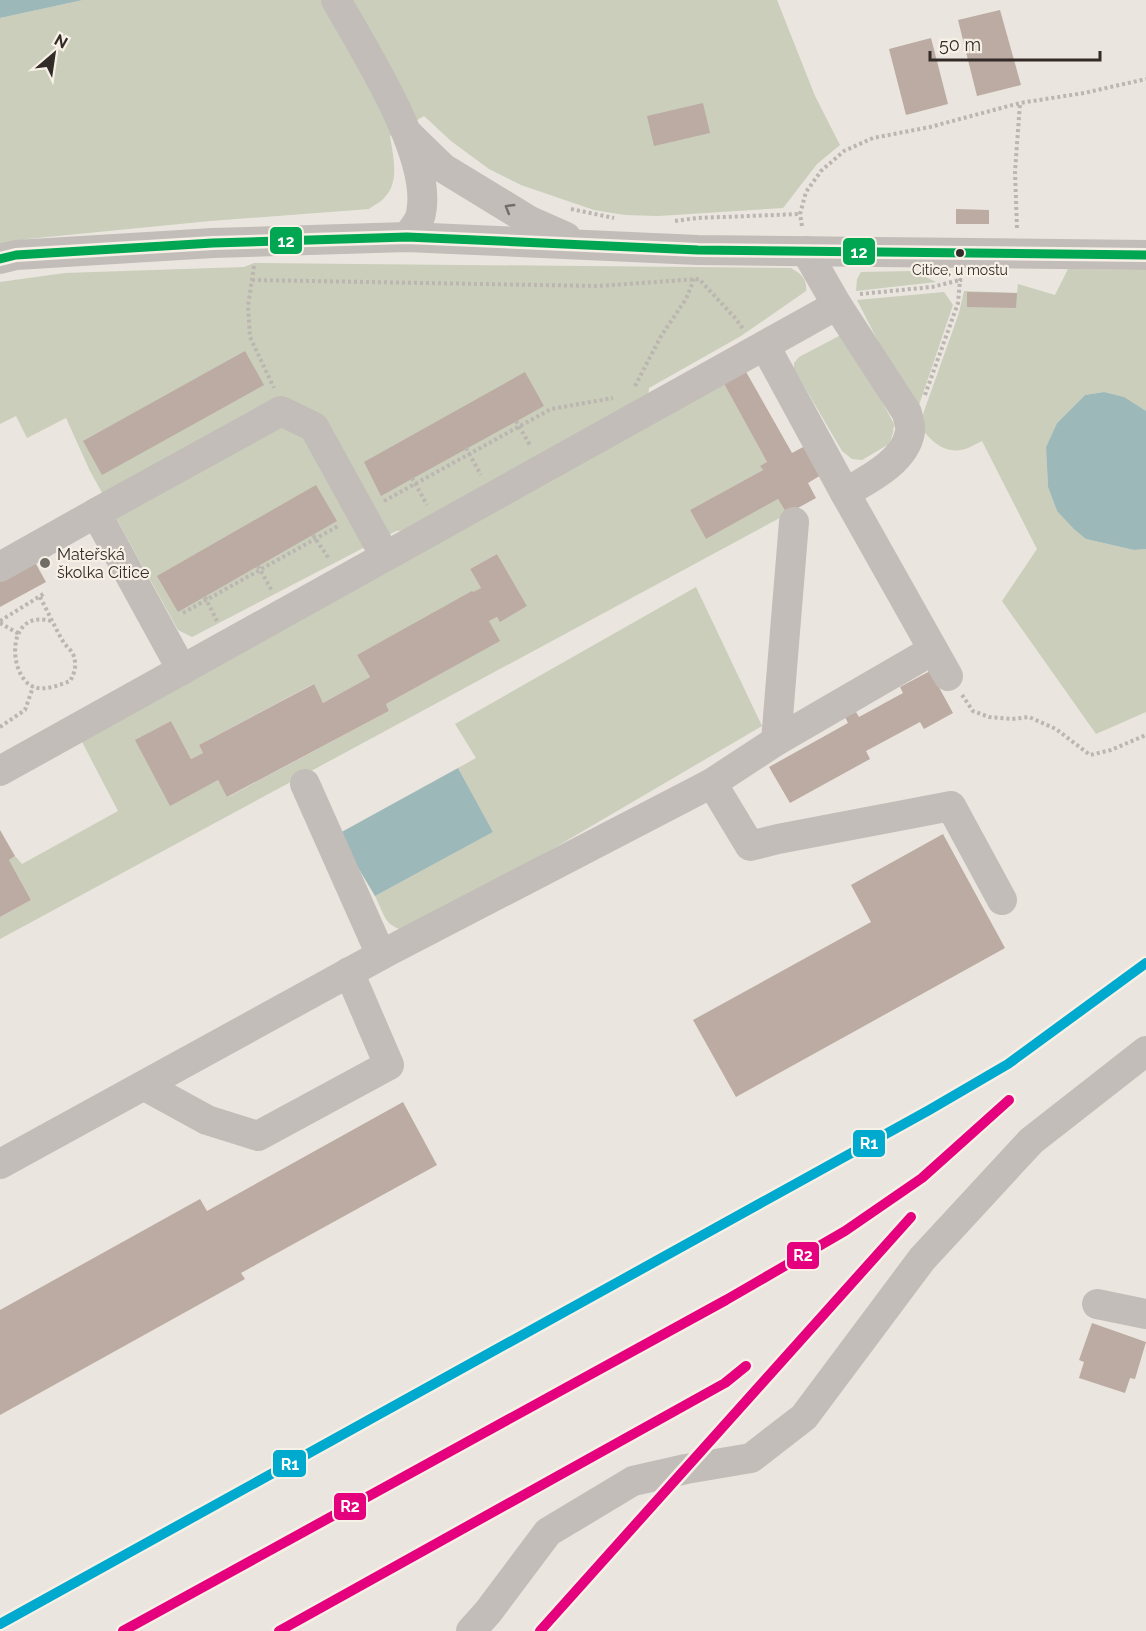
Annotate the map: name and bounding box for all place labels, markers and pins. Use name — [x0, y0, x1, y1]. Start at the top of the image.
marker: Citice, u mostu — [954, 247, 966, 259]
place label: Citice, u mostu — [912, 262, 1008, 278]
place label: Mateřská školka Citice — [57, 545, 149, 582]
marker: Mateřská školka Citice — [38, 556, 52, 570]

